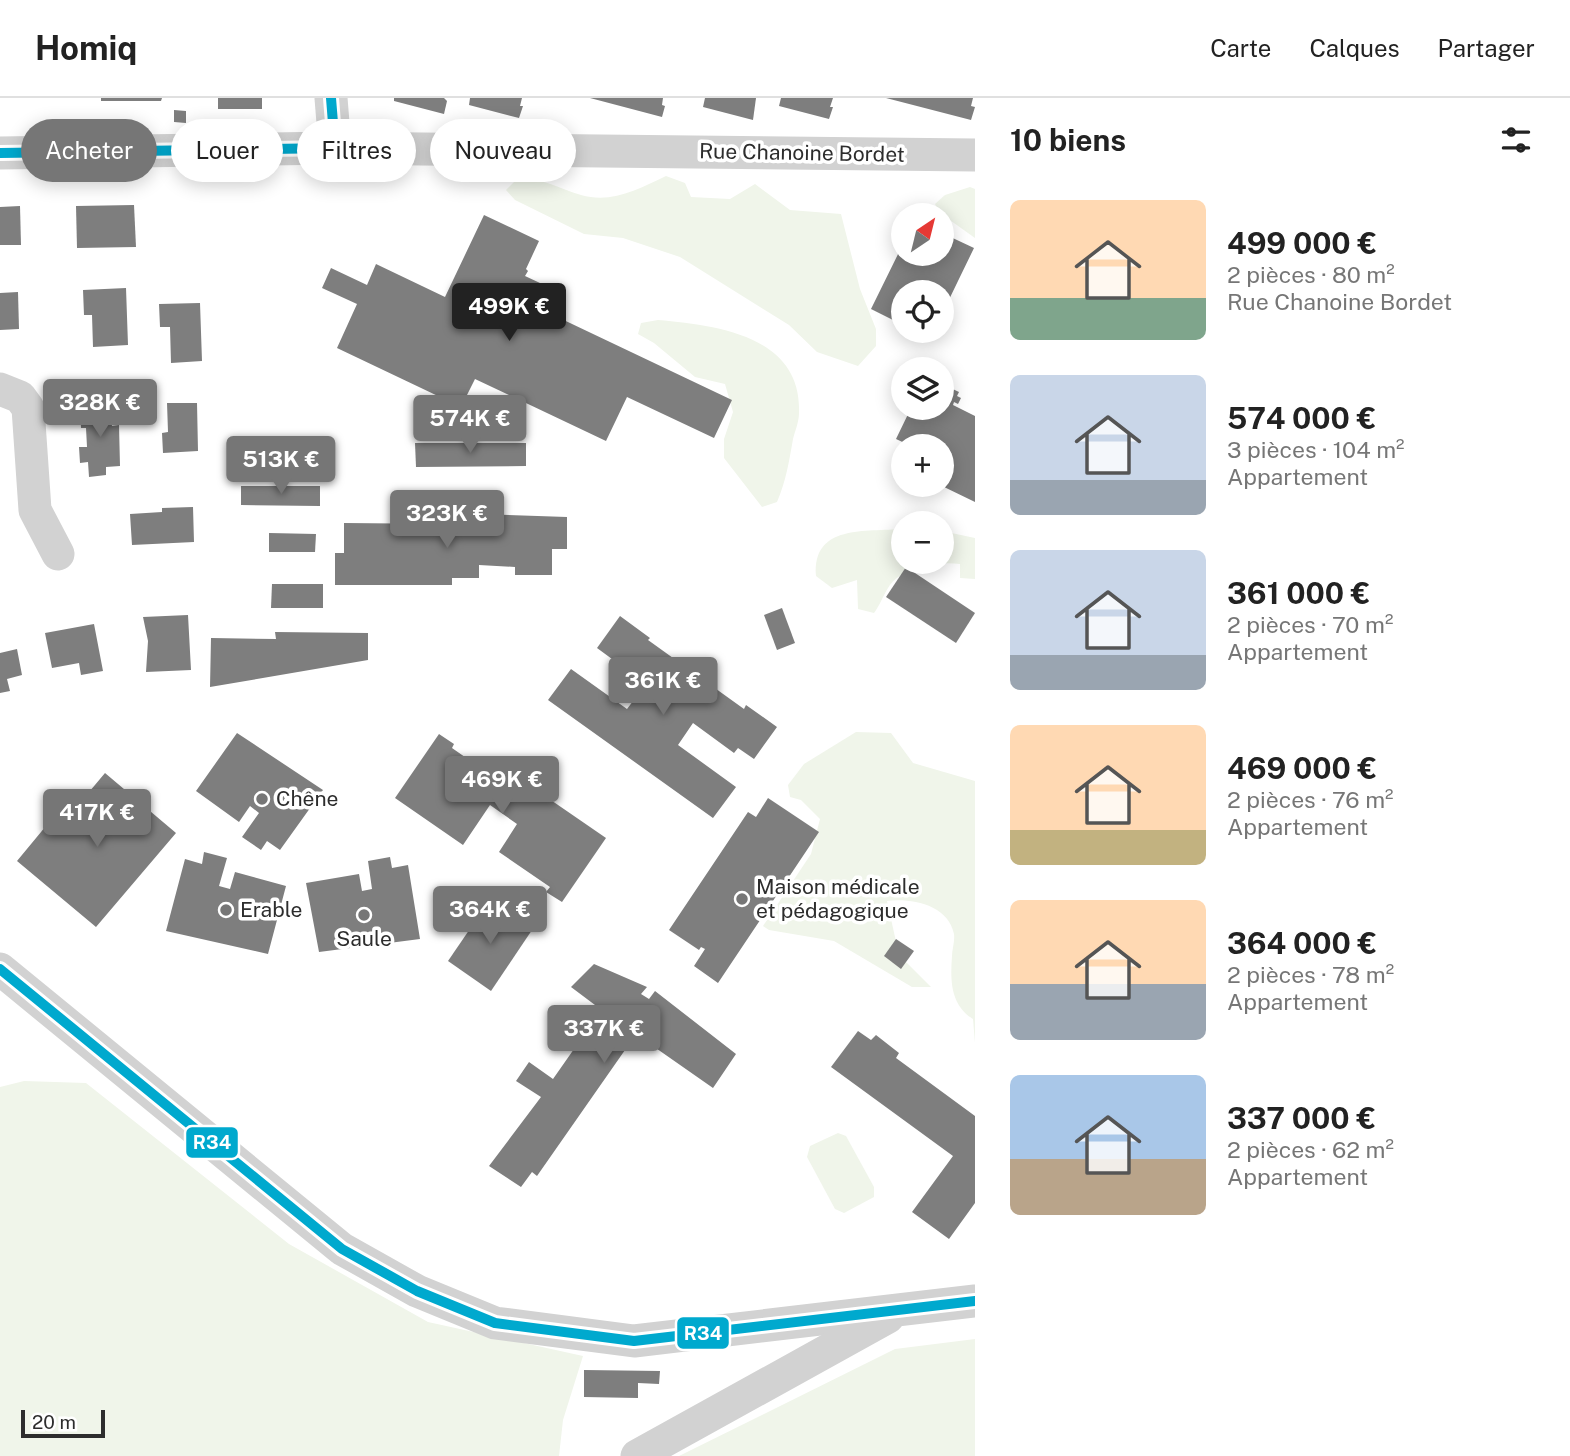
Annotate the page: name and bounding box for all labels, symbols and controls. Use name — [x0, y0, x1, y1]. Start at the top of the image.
text: Homiq — [35, 29, 137, 67]
text: Carte — [1210, 34, 1271, 62]
text: Calques — [1309, 34, 1400, 62]
text: Partager — [1438, 34, 1535, 62]
chip: Acheter — [21, 119, 157, 182]
chip: Louer — [171, 119, 283, 182]
chip: Filtres — [297, 119, 416, 182]
chip: Nouveau — [430, 119, 576, 182]
icon: filters — [1497, 121, 1535, 159]
text: 10 biens — [1010, 122, 1126, 158]
street label: Rue Chanoine Bordet — [699, 138, 905, 167]
north arrow — [891, 203, 954, 266]
map controls — [891, 203, 954, 574]
text: 499 000 € — [1227, 225, 1377, 261]
icon: home — [1066, 228, 1150, 312]
text: 2 pièces · 80 m² — [1227, 261, 1395, 288]
button: locate — [891, 280, 954, 343]
pin: 499K € — [452, 284, 566, 343]
text: Rue Chanoine Bordet — [1227, 288, 1452, 315]
text: 499K € — [468, 292, 550, 319]
button: layers — [891, 357, 954, 420]
pin: 328K € — [43, 380, 157, 439]
text: 328K € — [59, 388, 141, 415]
pin: 574K € — [413, 396, 527, 455]
text: 574 000 € — [1227, 400, 1376, 436]
icon: home — [1066, 403, 1150, 487]
text: 574K € — [429, 404, 511, 431]
button: + — [891, 434, 954, 497]
pin: 513K € — [224, 436, 338, 496]
text: 3 pièces · 104 m² — [1227, 436, 1405, 463]
text: 513K € — [242, 445, 320, 472]
text: Appartement — [1227, 463, 1368, 490]
pin: 323K € — [390, 490, 504, 550]
text: 323K € — [406, 499, 488, 526]
button: − — [891, 511, 954, 574]
text: 361 000 € — [1227, 575, 1370, 611]
icon: home — [1066, 578, 1150, 662]
text: 2 pièces · 70 m² — [1227, 611, 1393, 638]
text: Appartement — [1227, 638, 1368, 665]
pin: 361K € — [606, 658, 720, 717]
text: 361K € — [625, 666, 701, 693]
text: 469 000 € — [1227, 750, 1377, 786]
icon: home — [1066, 753, 1150, 837]
pin: 469K € — [445, 756, 559, 816]
text: 469K € — [461, 765, 543, 792]
place label: Chêne — [276, 786, 338, 811]
text: 2 pièces · 76 m² — [1227, 786, 1394, 813]
pin: 417K € — [40, 790, 154, 849]
marker: Chêne — [254, 791, 270, 807]
text: 417K € — [59, 798, 135, 825]
text: Appartement — [1227, 813, 1368, 840]
place label: Maison médicale et pédagogique — [756, 874, 920, 923]
pin: 364K € — [433, 886, 547, 946]
marker: Maison médicale et pédagogique — [734, 891, 750, 907]
text: 364K € — [449, 895, 531, 922]
place label: Erable — [240, 897, 302, 922]
marker: Erable — [218, 902, 234, 918]
marker: Saule — [356, 907, 372, 923]
text: 364 000 € — [1227, 925, 1377, 961]
place label: Saule — [336, 926, 392, 951]
icon: home — [1066, 928, 1150, 1012]
text: 2 pièces · 78 m² — [1227, 961, 1394, 988]
text: Appartement — [1227, 988, 1368, 1015]
pin: 337K € — [547, 1006, 661, 1065]
text: 337K € — [563, 1014, 645, 1041]
text: 337 000 € — [1227, 1100, 1376, 1136]
icon: home — [1066, 1103, 1150, 1187]
line badge: R34 — [185, 1126, 239, 1159]
text: R34 — [193, 1131, 231, 1153]
text: 2 pièces · 62 m² — [1227, 1136, 1394, 1163]
text: Appartement — [1227, 1163, 1368, 1190]
line badge: R34 — [676, 1316, 730, 1350]
text: R34 — [684, 1322, 722, 1344]
scale bar — [21, 1407, 105, 1439]
text: 20 m — [32, 1411, 76, 1433]

